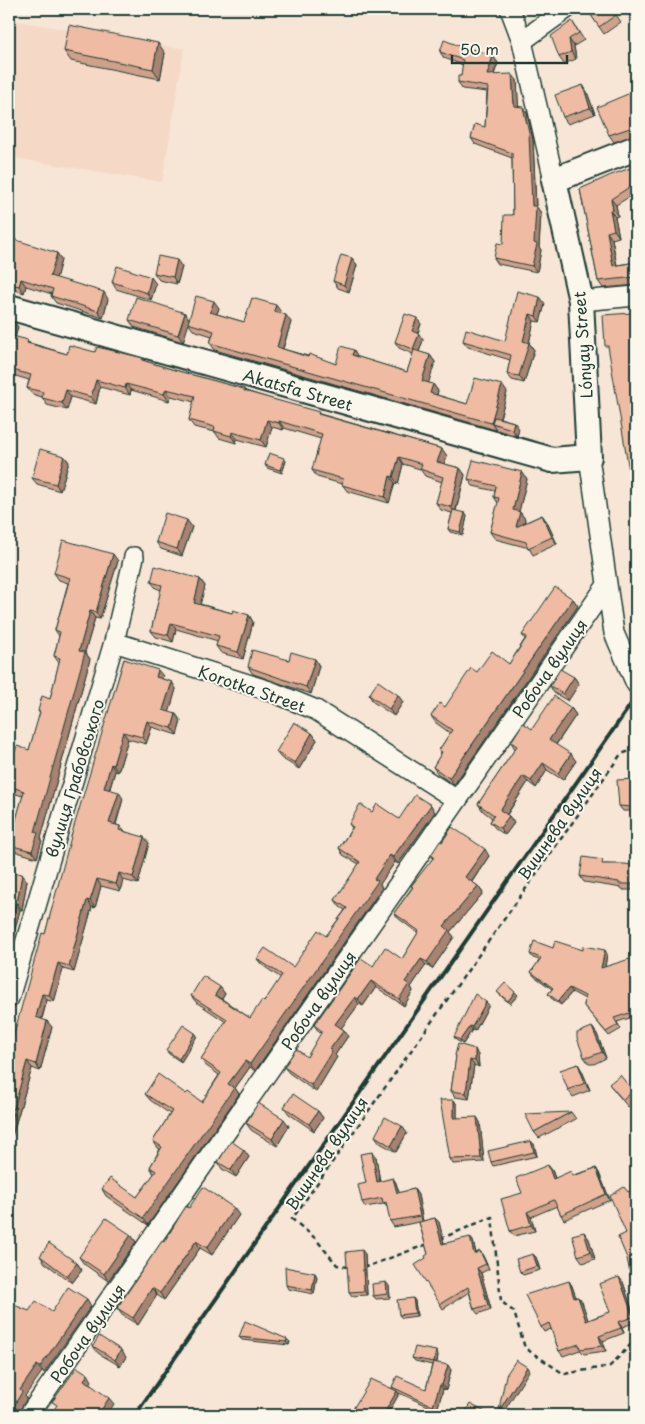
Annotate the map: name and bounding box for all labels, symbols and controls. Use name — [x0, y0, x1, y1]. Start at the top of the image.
scale bar — [452, 32, 568, 64]
text: 50 m — [460, 37, 499, 60]
street label: Lónyay Street — [566, 290, 598, 399]
street label: Akatsfa Street — [240, 362, 356, 416]
street label: Робоча вулиця — [506, 613, 592, 723]
street label: Korotka Street — [195, 658, 309, 718]
street label: вулиця Грабовського — [38, 696, 110, 860]
street label: Вишнева вулиця — [511, 762, 607, 884]
street label: Робоча вулиця — [275, 945, 361, 1055]
street label: Вишнева вулиця — [279, 1091, 373, 1215]
street label: Робоча вулиця — [44, 1278, 130, 1388]

